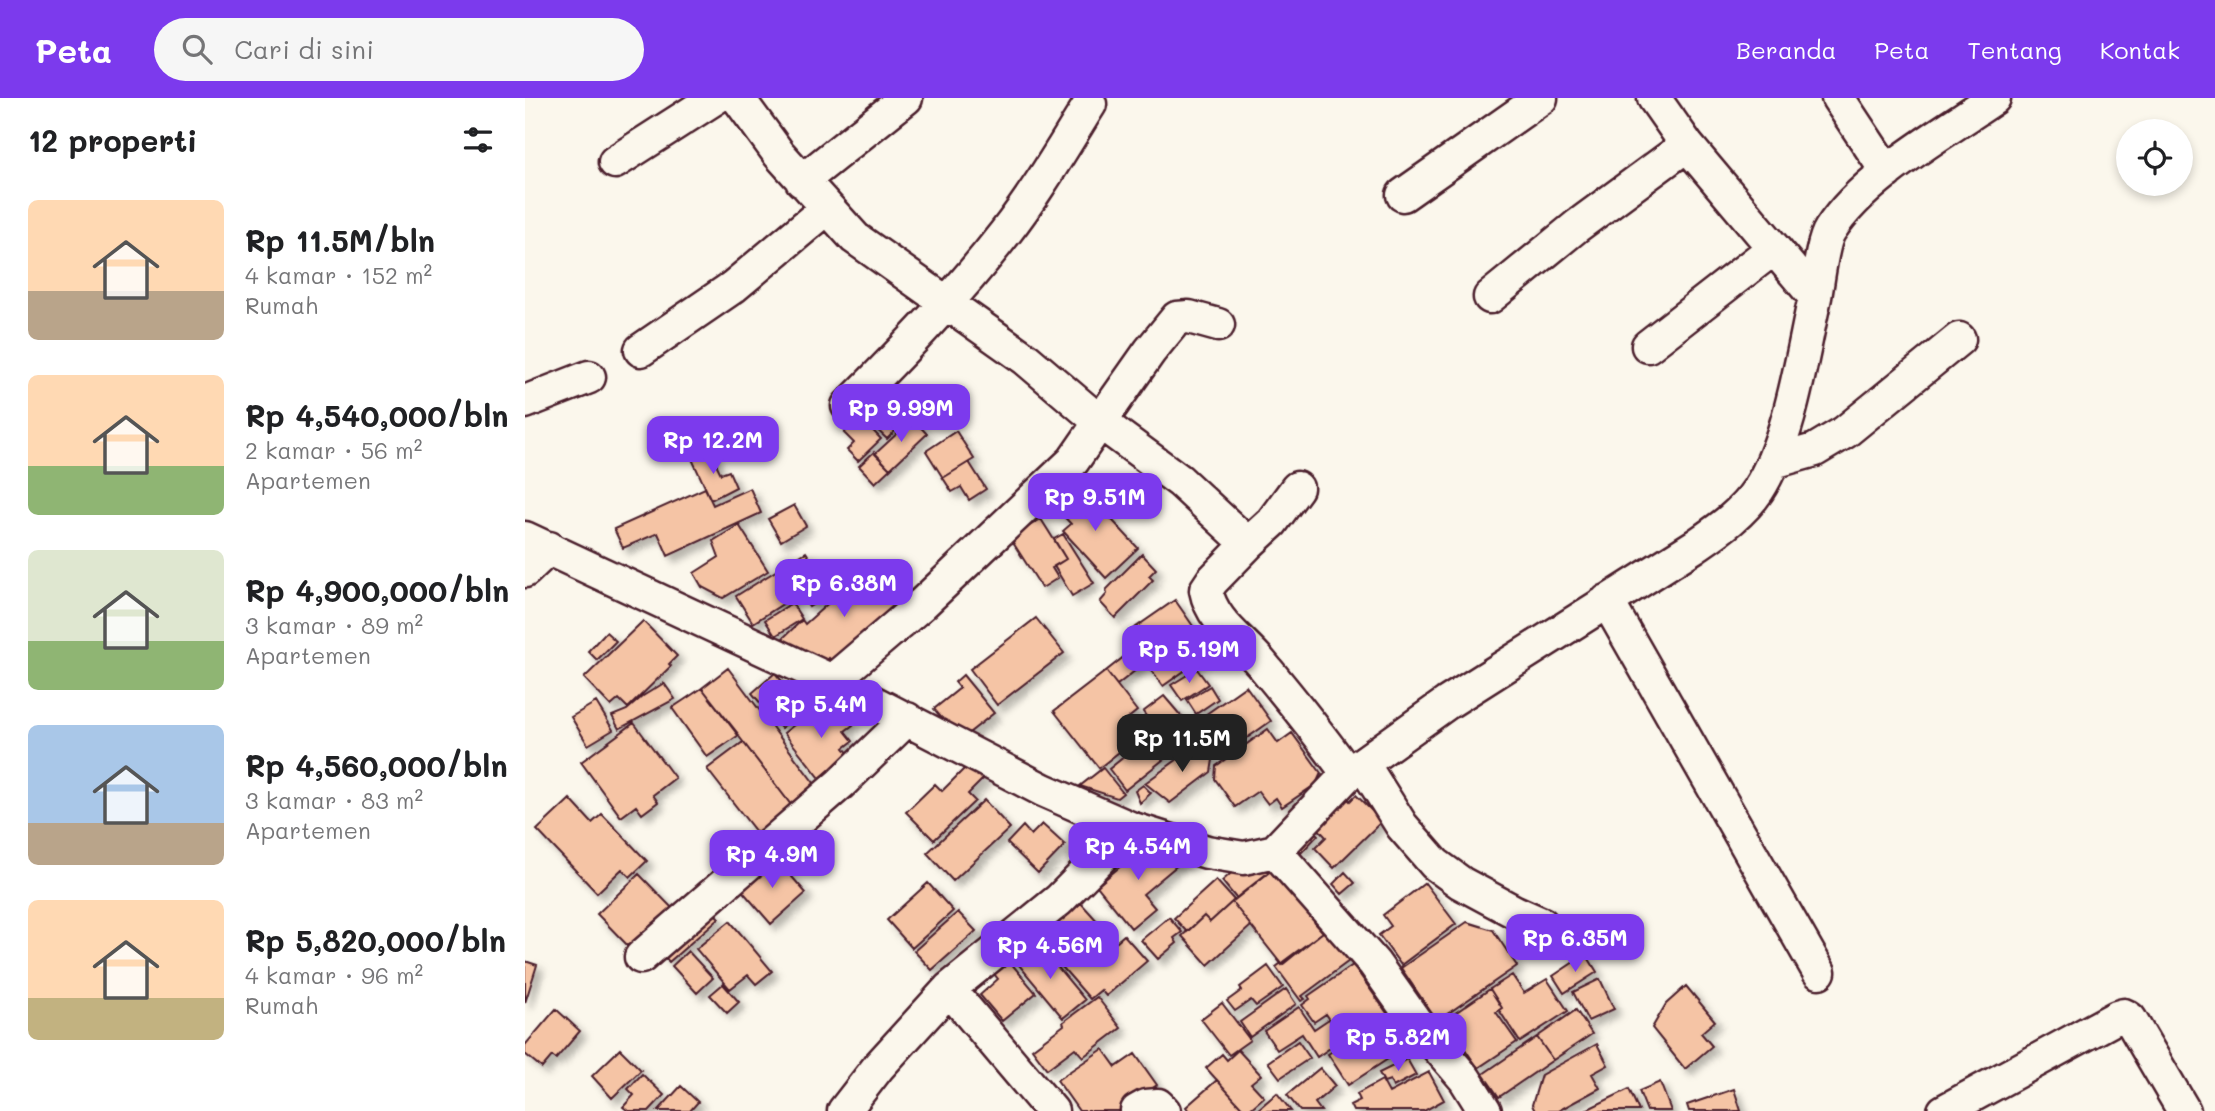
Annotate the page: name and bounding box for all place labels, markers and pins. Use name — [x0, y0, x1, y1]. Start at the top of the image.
pin: Rp 9.99M — [829, 384, 973, 444]
pin: Rp 12.2M — [641, 416, 785, 476]
pin: Rp 9.51M — [1023, 474, 1167, 533]
pin: Rp 6.38M — [772, 560, 916, 619]
pin: Rp 5.19M — [1117, 626, 1261, 685]
pin: Rp 5.4M — [756, 680, 886, 740]
pin: Rp 11.5M — [1110, 714, 1254, 774]
pin: Rp 4.54M — [1066, 822, 1210, 882]
pin: Rp 4.9M — [707, 830, 837, 890]
pin: Rp 6.35M — [1503, 914, 1647, 974]
pin: Rp 4.56M — [978, 922, 1122, 981]
pin: Rp 5.82M — [1326, 1014, 1470, 1073]

